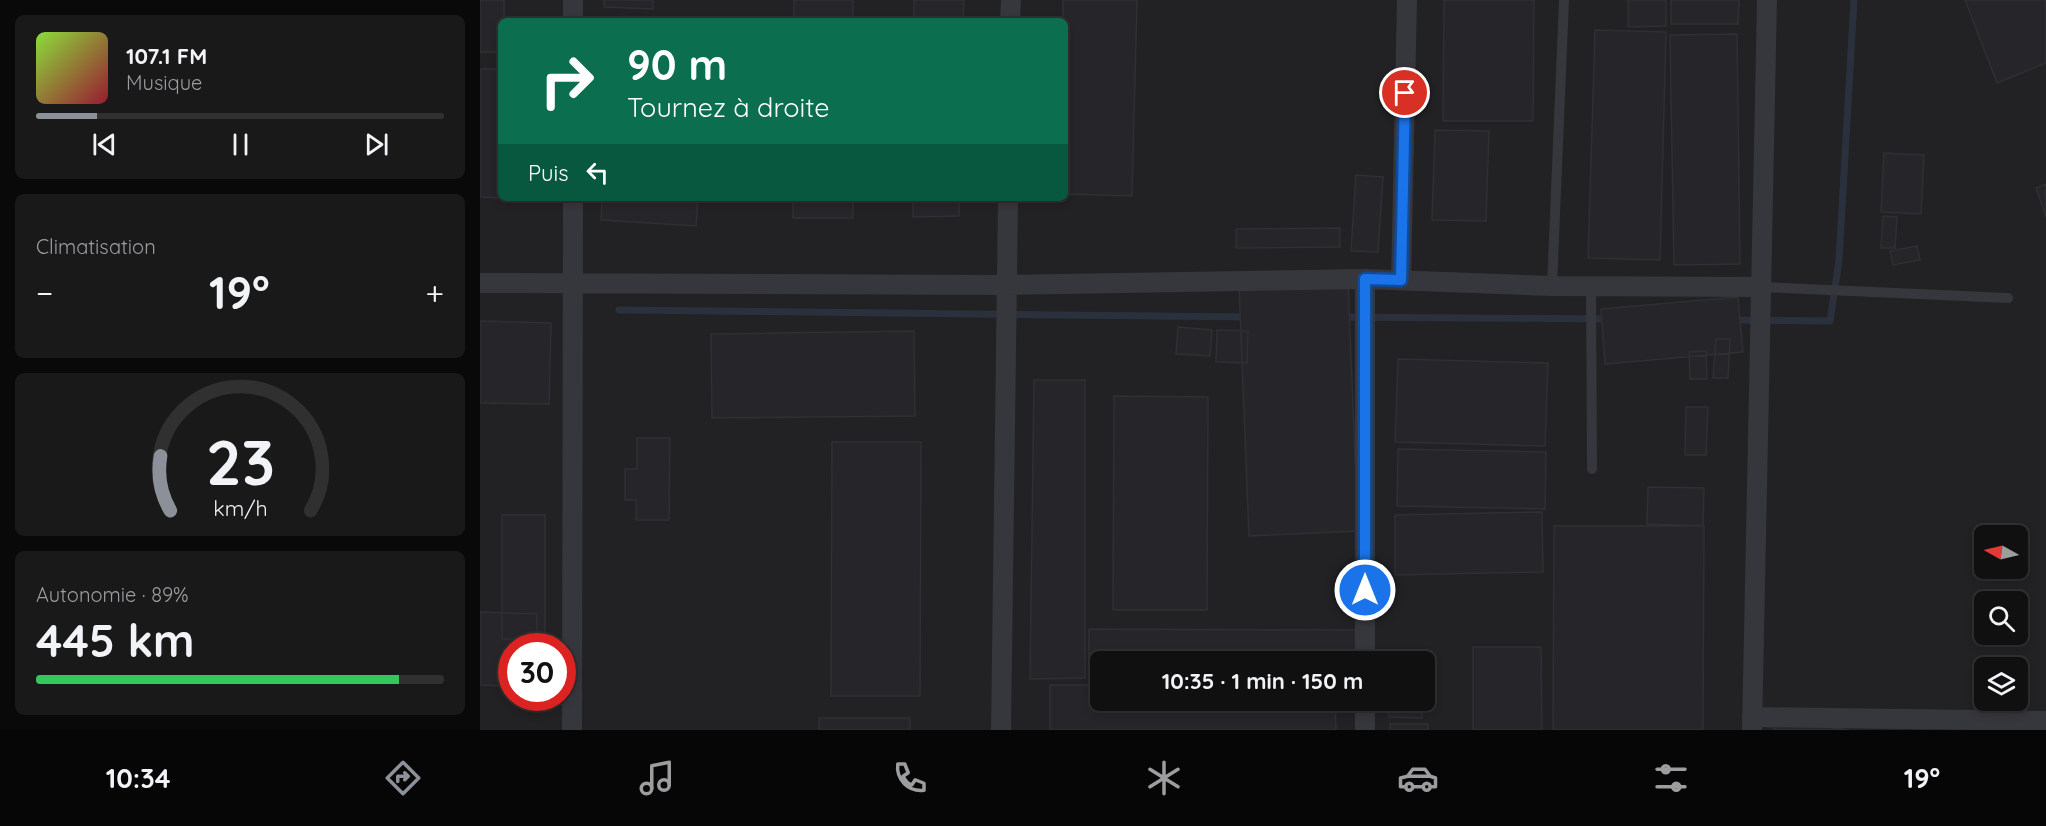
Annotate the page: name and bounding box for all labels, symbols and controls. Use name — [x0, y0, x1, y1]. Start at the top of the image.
text: 90 m — [627, 38, 727, 91]
text: 107.1 FM — [126, 42, 207, 70]
icon: right — [528, 42, 606, 120]
pin — [1379, 67, 1430, 118]
text: Musique — [126, 70, 202, 95]
icon: arrive — [1388, 76, 1421, 109]
text: Tournez à droite — [627, 90, 830, 124]
icon: previous — [88, 128, 121, 161]
icon: pause — [224, 128, 257, 161]
icon: next — [360, 128, 393, 161]
icon: left — [581, 156, 614, 189]
text: Puis — [528, 159, 569, 187]
text: Climatisation — [36, 234, 156, 259]
text: 19° — [209, 264, 270, 320]
text: − — [36, 272, 53, 313]
text: + — [425, 272, 444, 313]
text: 23 — [205, 424, 275, 502]
text: km/h — [213, 496, 267, 522]
north arrow — [1974, 525, 2028, 579]
map controls — [1974, 525, 2028, 711]
position arrow — [1333, 558, 1397, 622]
text: Autonomie · 89% — [36, 582, 189, 607]
button: search — [1974, 591, 2028, 645]
text: 445 km — [36, 612, 195, 668]
speed limit sign: 30 — [498, 633, 576, 711]
button: layers — [1974, 657, 2028, 711]
text: 10:35 · 1 min · 150 m — [1162, 667, 1363, 695]
icon: directions — [382, 757, 424, 799]
icon: music — [636, 757, 678, 799]
icon: phone — [889, 757, 931, 799]
icon: climate — [1143, 757, 1185, 799]
icon: car — [1397, 757, 1439, 799]
icon: filters — [1650, 757, 1692, 799]
text: 10:34 — [106, 761, 171, 795]
text: 19° — [1904, 761, 1940, 795]

